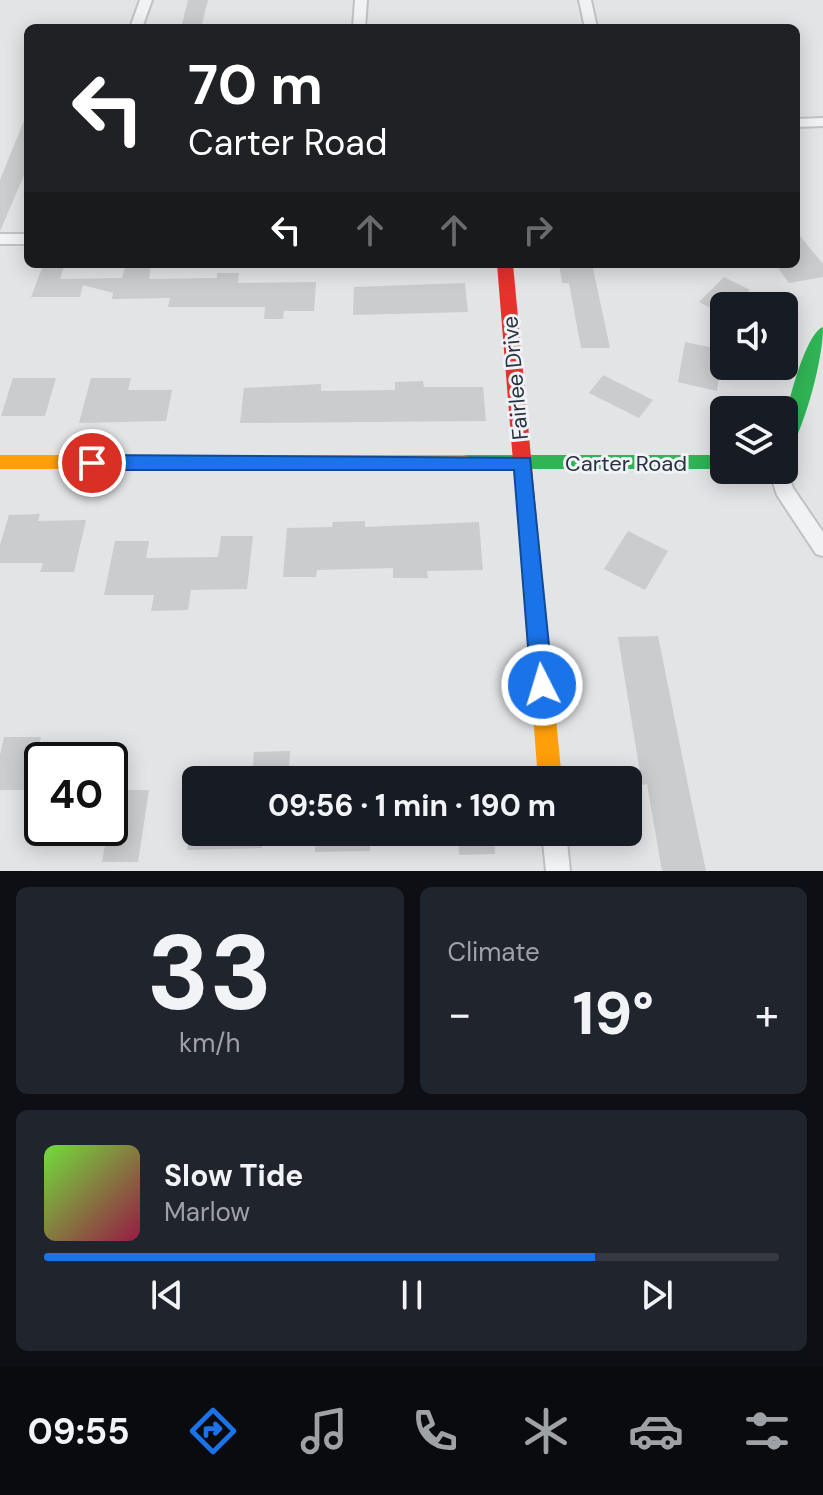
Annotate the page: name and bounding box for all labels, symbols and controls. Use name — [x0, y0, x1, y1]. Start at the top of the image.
text: 70 m — [188, 48, 323, 121]
icon: left — [56, 56, 160, 160]
text: Carter Road — [188, 119, 387, 166]
icon: left — [264, 208, 308, 252]
icon: ahead — [348, 208, 392, 252]
icon: ahead — [432, 208, 476, 252]
icon: right — [516, 208, 560, 252]
map controls — [710, 292, 798, 484]
button: sound — [710, 292, 798, 380]
street label: Fairlee Drive — [495, 315, 535, 441]
button: layers — [710, 396, 798, 484]
pin — [58, 429, 126, 497]
icon: arrive — [70, 441, 114, 485]
street label: Carter Road — [565, 449, 687, 478]
position arrow — [500, 643, 584, 727]
speed limit sign: 40 — [24, 742, 128, 846]
text: 09:56 · 1 min · 190 m — [268, 786, 556, 825]
text: 33 — [147, 906, 272, 1041]
text: Climate — [448, 935, 540, 969]
text: 19° — [572, 974, 654, 1053]
text: − — [448, 985, 472, 1043]
text: + — [755, 985, 779, 1043]
text: km/h — [179, 1026, 240, 1060]
text: Slow Tide — [164, 1156, 303, 1195]
text: Marlow — [164, 1195, 250, 1229]
icon: previous — [145, 1273, 189, 1317]
icon: pause — [390, 1273, 434, 1317]
icon: next — [635, 1273, 679, 1317]
icon: directions — [185, 1403, 241, 1459]
icon: music — [296, 1403, 352, 1459]
icon: phone — [407, 1403, 463, 1459]
icon: climate — [518, 1403, 574, 1459]
icon: car — [628, 1403, 684, 1459]
icon: filters — [739, 1403, 795, 1459]
text: 09:55 — [27, 1408, 130, 1455]

